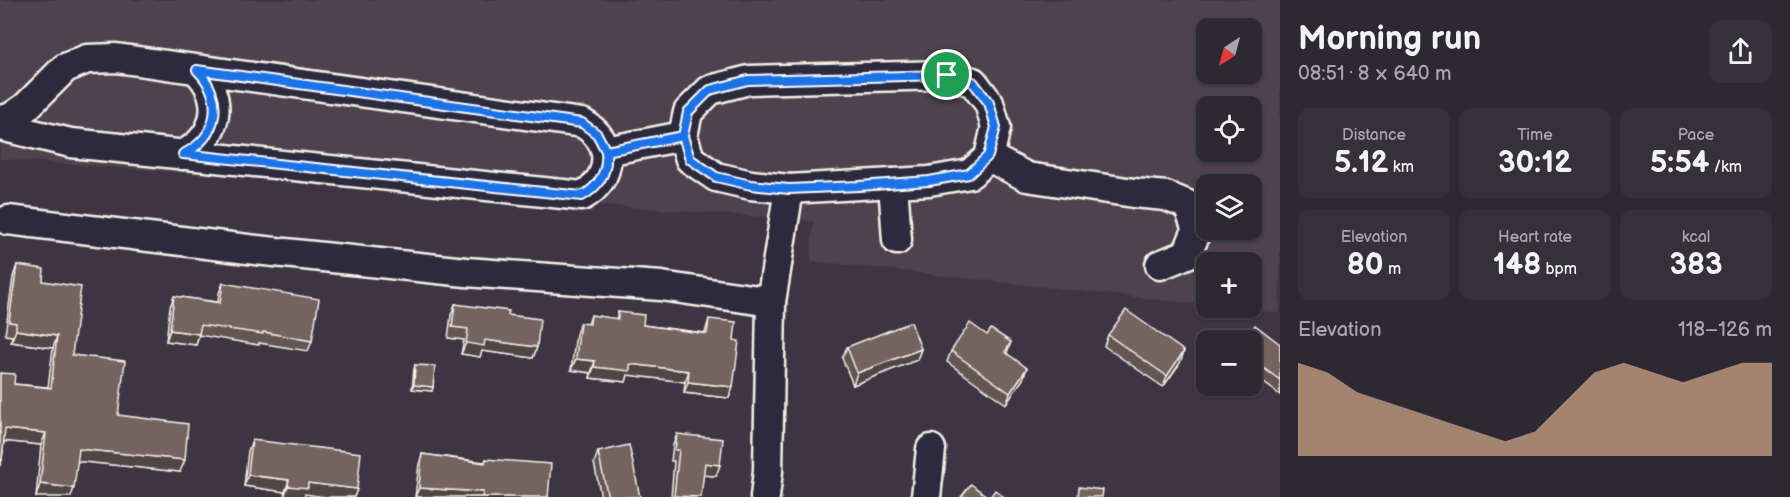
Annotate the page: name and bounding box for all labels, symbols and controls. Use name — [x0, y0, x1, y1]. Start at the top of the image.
north arrow — [1196, 18, 1262, 84]
map controls — [1196, 18, 1262, 396]
text: Morning run — [1298, 19, 1481, 59]
button: share — [1709, 20, 1772, 83]
pin — [921, 49, 972, 100]
icon: arrive — [930, 58, 963, 91]
text: 08:51 · 8 × 640 m — [1298, 62, 1452, 86]
button: locate — [1196, 96, 1262, 162]
text: Distance — [1342, 126, 1406, 145]
text: Time — [1517, 126, 1553, 145]
text: Pace — [1678, 126, 1714, 145]
text: 5.12 — [1334, 145, 1389, 181]
text: 30:12 — [1498, 145, 1572, 181]
text: 5:54 — [1650, 145, 1709, 181]
text: km — [1389, 158, 1414, 177]
text: /km — [1709, 158, 1742, 177]
button: layers — [1196, 174, 1262, 240]
text: Elevation — [1341, 228, 1407, 247]
text: Heart rate — [1498, 228, 1572, 247]
text: kcal — [1682, 228, 1710, 247]
text: 80 — [1347, 247, 1384, 283]
text: 148 — [1493, 247, 1541, 283]
text: 383 — [1669, 247, 1723, 283]
button: + — [1196, 252, 1262, 318]
text: m — [1384, 260, 1401, 279]
text: bpm — [1541, 260, 1577, 279]
text: Elevation — [1298, 318, 1381, 342]
text: 118–126 m — [1678, 318, 1772, 342]
button: − — [1196, 330, 1262, 396]

